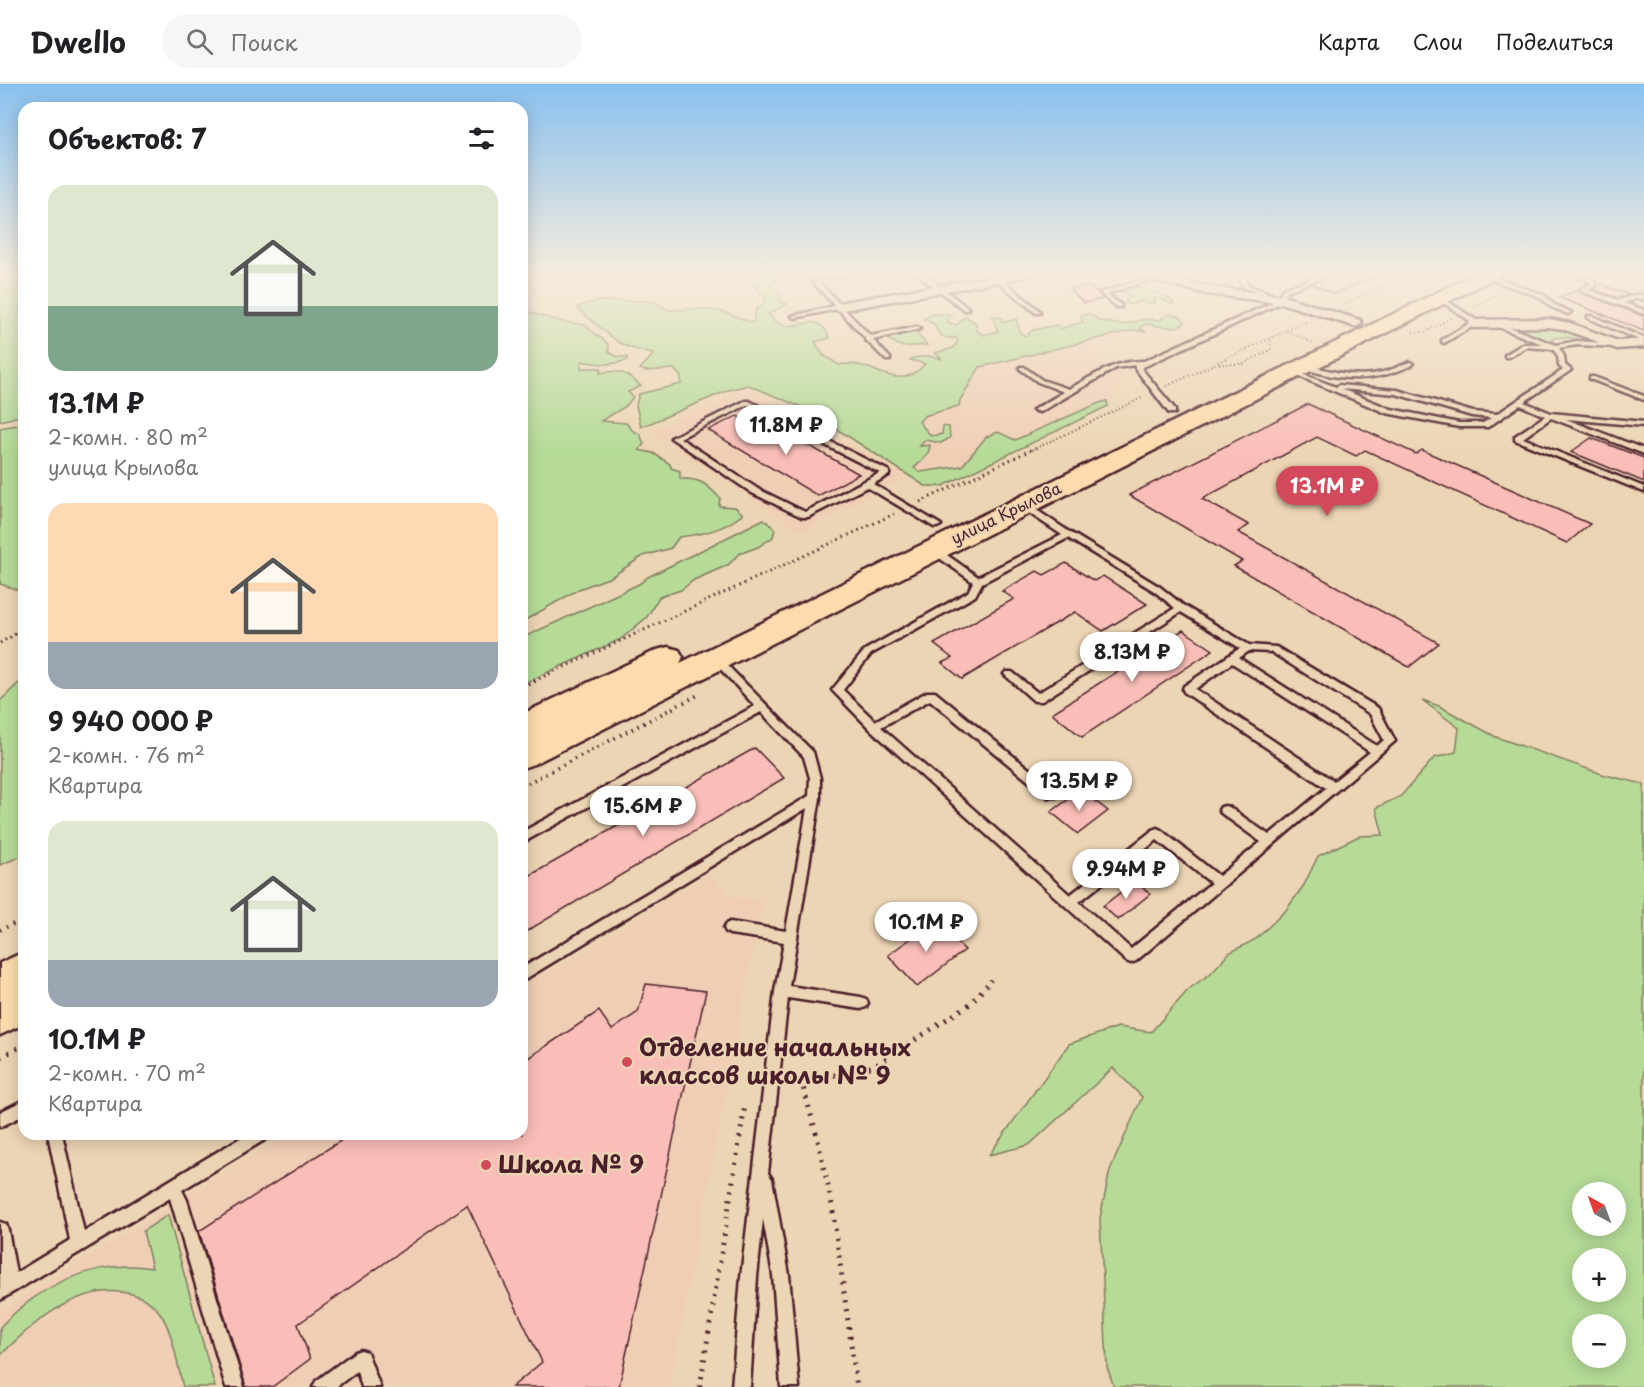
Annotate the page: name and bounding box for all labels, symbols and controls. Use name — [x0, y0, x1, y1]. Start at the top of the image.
search box — [162, 14, 582, 68]
text: Dwello — [30, 20, 126, 63]
icon: search — [183, 25, 216, 58]
text: Поиск — [231, 25, 298, 58]
text: Карта — [1318, 25, 1380, 57]
text: Слои — [1413, 25, 1463, 57]
text: Поделиться — [1496, 25, 1614, 57]
text: Объектов: 7 — [48, 119, 206, 158]
icon: filters — [465, 122, 498, 155]
icon: home — [219, 224, 327, 332]
text: 13.1M ₽ — [48, 383, 144, 422]
pin: 11.8M ₽ — [731, 405, 841, 456]
text: 11.8M ₽ — [749, 409, 823, 439]
text: 2-комн. · 80 m² — [48, 422, 208, 452]
text: улица Крылова — [48, 452, 198, 482]
pin: 13.1M ₽ — [1272, 466, 1382, 517]
text: 13.1M ₽ — [1290, 470, 1364, 500]
street label: улица Крылова — [946, 475, 1065, 549]
icon: home — [219, 542, 327, 650]
pin: 8.13M ₽ — [1077, 632, 1187, 683]
text: 8.13M ₽ — [1094, 636, 1170, 666]
text: 9 940 000 ₽ — [48, 701, 213, 740]
text: 2-комн. · 76 m² — [48, 740, 205, 770]
pin: 13.5M ₽ — [1024, 761, 1134, 812]
text: 13.5M ₽ — [1040, 765, 1118, 795]
text: Квартира — [48, 770, 142, 800]
pin: 15.6M ₽ — [588, 786, 698, 837]
text: 15.6M ₽ — [604, 790, 682, 820]
pin: 9.94M ₽ — [1071, 849, 1181, 900]
text: 9.94M ₽ — [1086, 853, 1166, 883]
icon: home — [219, 860, 327, 968]
pin: 10.1M ₽ — [871, 902, 981, 953]
text: 10.1M ₽ — [888, 906, 964, 936]
text: 10.1M ₽ — [48, 1019, 146, 1058]
place label: Отделение начальных классов школы № 9 — [639, 1028, 911, 1092]
marker: Отделение начальных классов школы № 9 — [620, 1055, 634, 1069]
text: 2-комн. · 70 m² — [48, 1058, 206, 1088]
text: Квартира — [48, 1088, 142, 1118]
place label: Школа № 9 — [498, 1145, 644, 1181]
marker: Школа № 9 — [479, 1158, 493, 1172]
north arrow — [1572, 1182, 1626, 1236]
map controls — [1572, 1182, 1626, 1368]
button: + — [1572, 1248, 1626, 1302]
button: − — [1572, 1314, 1626, 1368]

